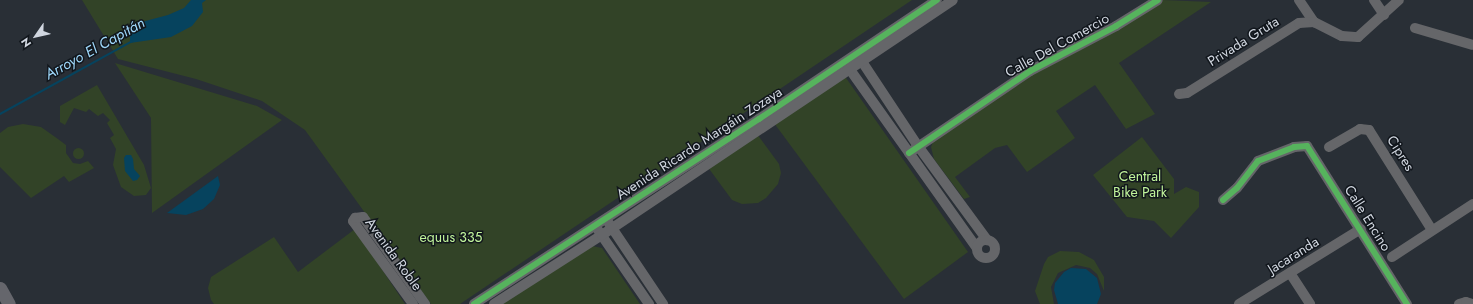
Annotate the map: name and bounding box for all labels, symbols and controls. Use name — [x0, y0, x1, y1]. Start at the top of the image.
street label: Calle Del Comercio — [1002, 9, 1112, 81]
street label: Privada Gruta — [1204, 12, 1282, 70]
water label: Arroyo El Capitán — [42, 14, 148, 84]
north arrow — [16, 16, 56, 56]
text: N — [17, 35, 35, 51]
street label: Avenida Ricardo Margáin Zozaya — [613, 83, 785, 203]
street label: Cipres — [1384, 132, 1418, 174]
park label: Central Bike Park — [1113, 168, 1167, 200]
street label: Calle Encino — [1341, 182, 1395, 254]
street label: Avenida Roble — [362, 214, 426, 294]
park label: equus 335 — [420, 229, 482, 245]
street label: Jacaranda — [1264, 233, 1322, 277]

